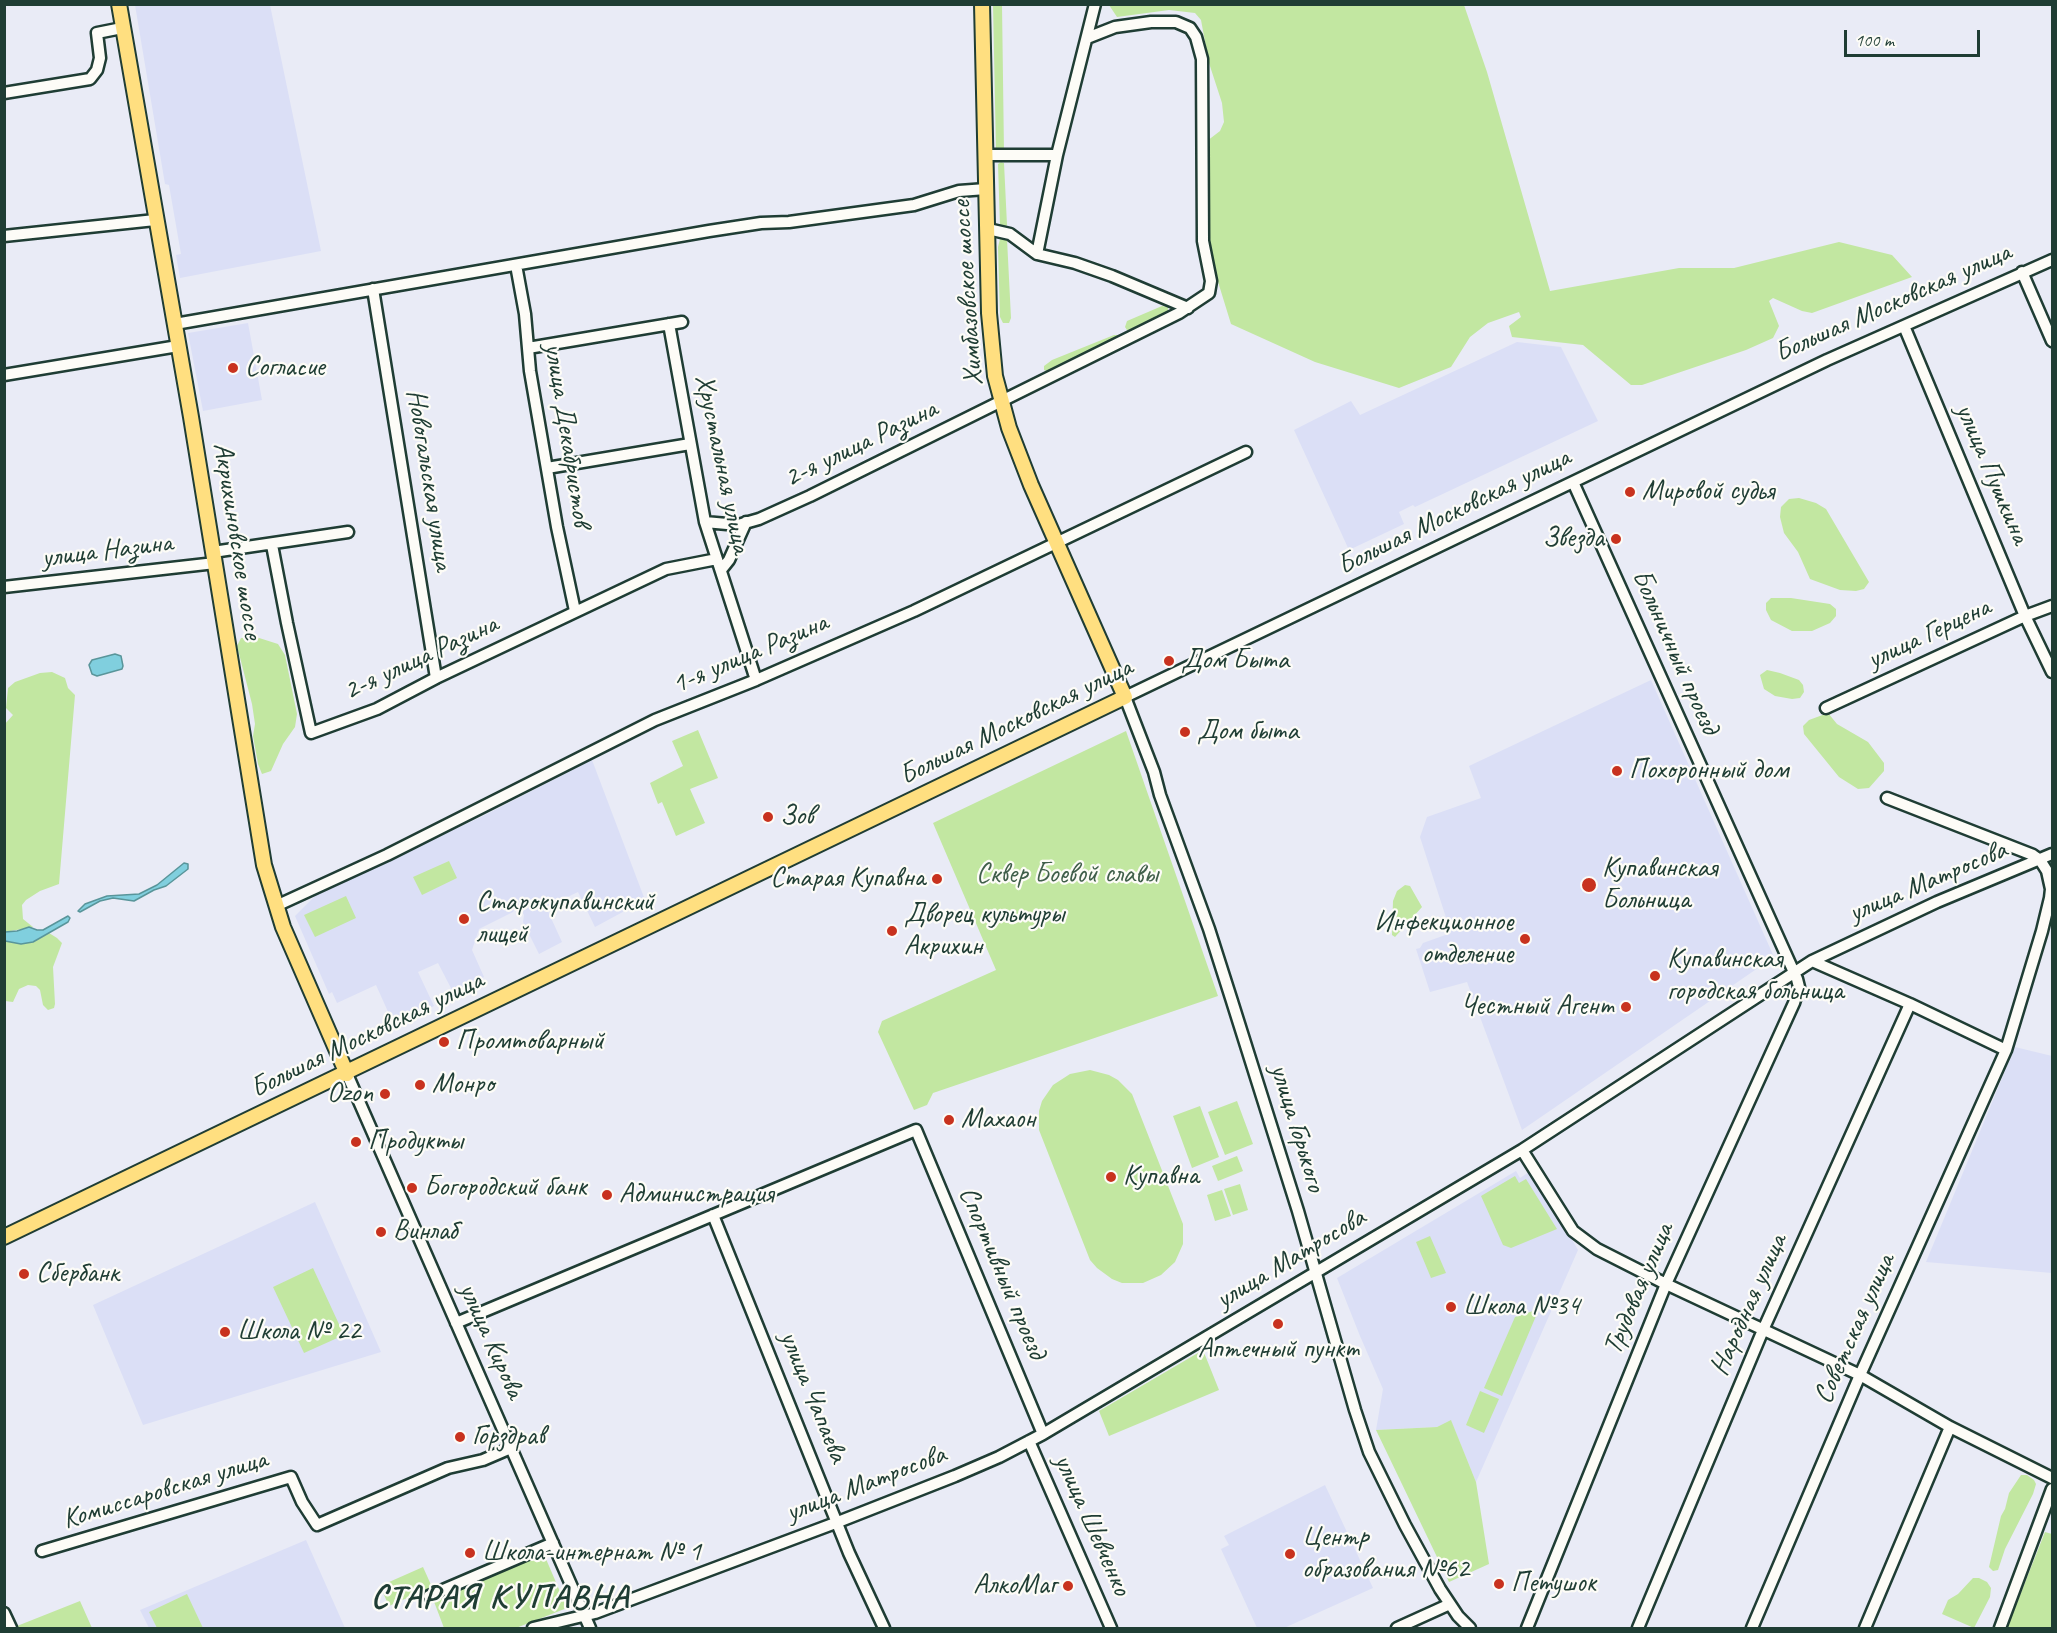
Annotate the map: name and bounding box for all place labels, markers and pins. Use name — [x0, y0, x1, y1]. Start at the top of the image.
place label: Согласие — [245, 351, 325, 385]
marker: Согласие — [226, 361, 240, 375]
place label: Мировой судья — [1642, 475, 1774, 509]
marker: Мировой судья — [1623, 485, 1637, 499]
place label: Звезда — [1542, 522, 1604, 556]
marker: Звезда — [1609, 532, 1623, 546]
place label: Дом Быта — [1181, 644, 1289, 678]
marker: Дом Быта — [1162, 654, 1176, 668]
place label: Дом быта — [1197, 715, 1298, 749]
marker: Дом быта — [1178, 725, 1192, 739]
place label: Похоронный дом — [1629, 754, 1788, 788]
marker: Похоронный дом — [1610, 764, 1624, 778]
place label: Зов — [780, 800, 814, 834]
marker: Зов — [761, 810, 775, 824]
place label: Купавинская Больница — [1602, 852, 1717, 918]
place label: Старая Купавна — [770, 862, 925, 896]
marker: Старая Купавна — [930, 872, 944, 886]
marker: Купавинская Больница — [1580, 876, 1598, 894]
place label: Старокупавинский лицей — [476, 886, 654, 952]
place label: Дворец культуры Акрихин — [904, 898, 1064, 964]
place label: Инфекционное отделение — [1374, 906, 1513, 972]
marker: Старокупавинский лицей — [457, 912, 471, 926]
marker: Дворец культуры Акрихин — [885, 924, 899, 938]
marker: Инфекционное отделение — [1518, 932, 1532, 946]
place label: Купавинская городская больница — [1667, 943, 1843, 1009]
marker: Купавинская городская больница — [1648, 969, 1662, 983]
place label: Честный Агент — [1460, 990, 1614, 1024]
marker: Честный Агент — [1619, 1000, 1633, 1014]
place label: Промтоварный — [456, 1025, 604, 1059]
marker: Промтоварный — [437, 1035, 451, 1049]
place label: Монро — [432, 1068, 494, 1102]
place label: Ozon — [327, 1077, 373, 1111]
marker: Монро — [413, 1078, 427, 1092]
marker: Ozon — [378, 1087, 392, 1101]
place label: Махаон — [961, 1103, 1035, 1137]
marker: Махаон — [942, 1113, 956, 1127]
place label: Продукты — [368, 1125, 463, 1159]
marker: Продукты — [349, 1135, 363, 1149]
place label: Купавна — [1123, 1160, 1199, 1194]
marker: Купавна — [1104, 1170, 1118, 1184]
place label: Богородский банк — [424, 1171, 587, 1205]
place label: Администрация — [619, 1178, 773, 1212]
marker: Богородский банк — [405, 1181, 419, 1195]
marker: Администрация — [600, 1188, 614, 1202]
place label: Винлаб — [393, 1215, 457, 1249]
marker: Винлаб — [374, 1225, 388, 1239]
place label: Сбербанк — [36, 1257, 119, 1291]
marker: Сбербанк — [17, 1267, 31, 1281]
place label: Школа №34 — [1463, 1290, 1580, 1324]
marker: Школа №34 — [1444, 1300, 1458, 1314]
place label: Школа № 22 — [237, 1315, 361, 1349]
marker: Аптечный пункт — [1271, 1317, 1285, 1331]
marker: Школа № 22 — [218, 1325, 232, 1339]
place label: Аптечный пункт — [1198, 1333, 1358, 1367]
place label: Горздрав — [472, 1420, 545, 1454]
marker: Горздрав — [453, 1430, 467, 1444]
place label: Центр образования №62 — [1302, 1521, 1469, 1587]
place label: Школа-интернат № 1 — [482, 1536, 701, 1570]
marker: Школа-интернат № 1 — [463, 1546, 477, 1560]
marker: Центр образования №62 — [1283, 1547, 1297, 1561]
place label: Петушок — [1511, 1567, 1596, 1601]
place label: АлкоМаг — [973, 1569, 1056, 1603]
marker: Петушок — [1492, 1577, 1506, 1591]
marker: АлкоМаг — [1061, 1579, 1075, 1593]

